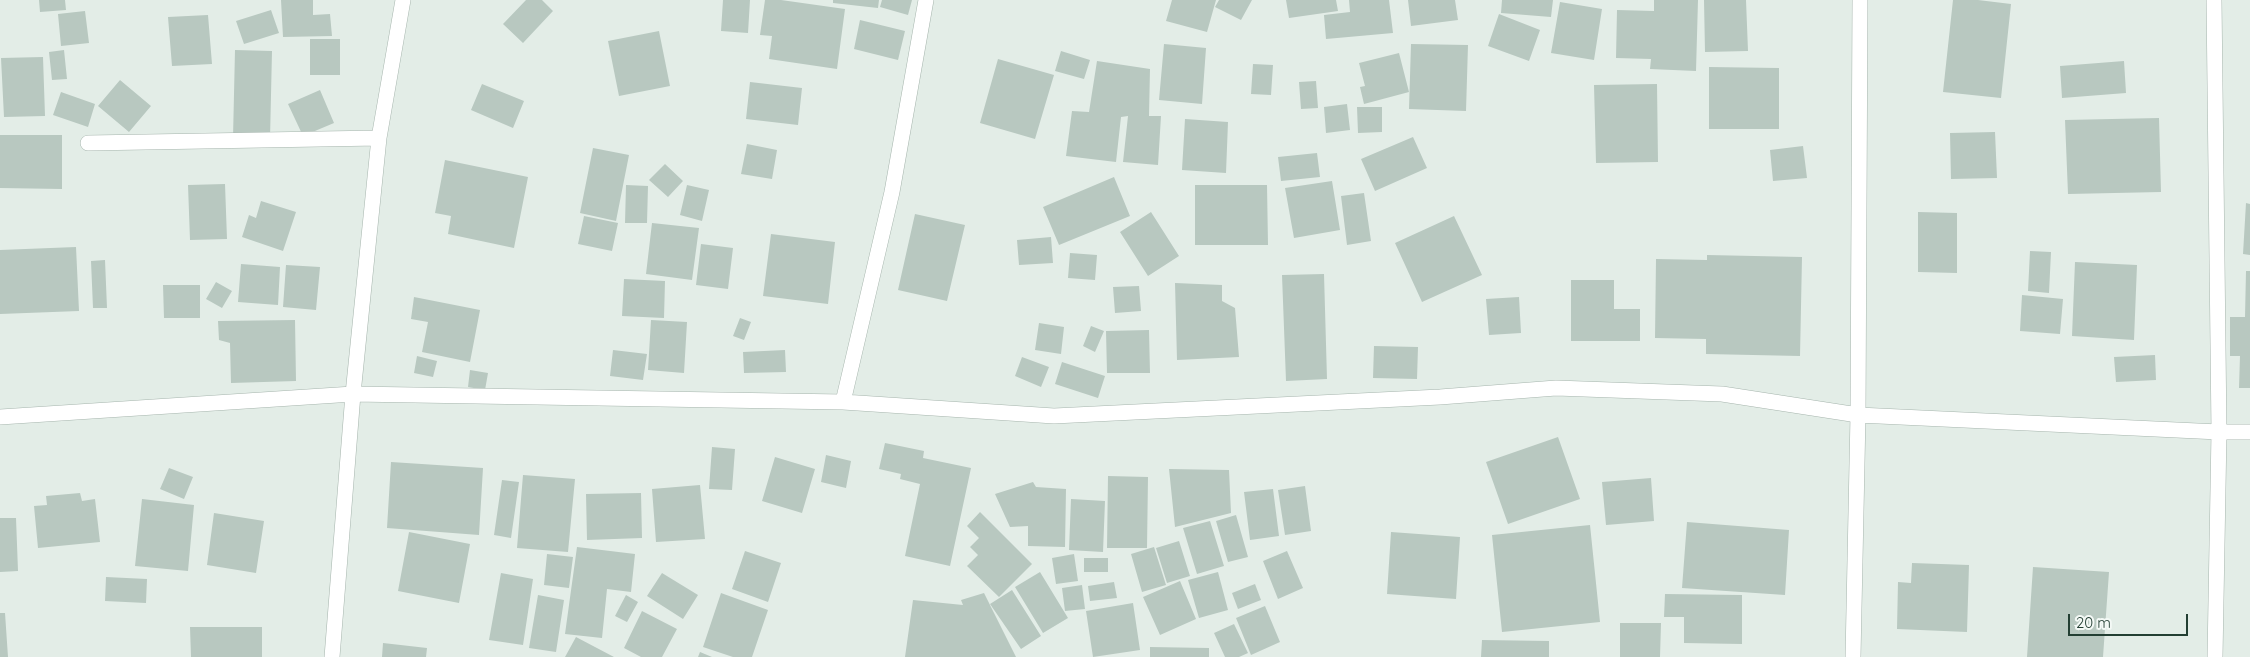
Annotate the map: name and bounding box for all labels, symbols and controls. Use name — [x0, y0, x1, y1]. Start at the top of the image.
scale bar — [2070, 604, 2190, 636]
text: 20 m — [2076, 613, 2111, 632]

